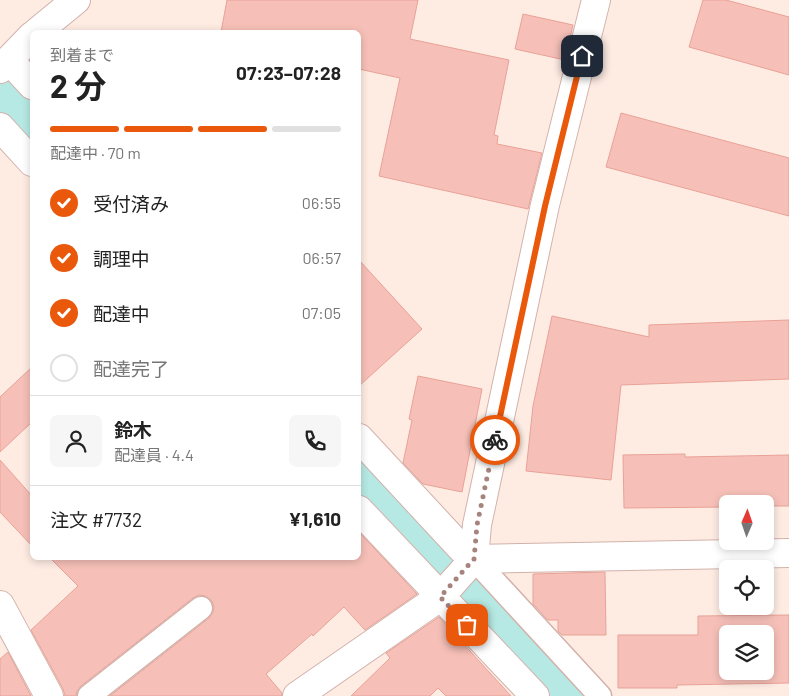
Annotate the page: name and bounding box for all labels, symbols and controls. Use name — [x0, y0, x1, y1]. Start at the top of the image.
pin — [561, 35, 603, 77]
icon: home — [568, 42, 596, 70]
text: 到着まで — [50, 45, 114, 64]
text: 07:23–07:28 — [236, 61, 341, 84]
text: 2 分 — [50, 66, 106, 104]
text: 配達中 · 70 m — [50, 143, 141, 162]
icon: check — [50, 189, 78, 217]
text: 受付済み — [93, 192, 169, 215]
text: 06:55 — [302, 193, 341, 212]
icon: check — [50, 244, 78, 272]
text: 調理中 — [93, 247, 150, 270]
text: 06:57 — [303, 248, 341, 267]
icon: check — [50, 299, 78, 327]
text: 配達中 — [93, 302, 150, 325]
text: 07:05 — [302, 303, 341, 322]
text: 配達完了 — [93, 357, 169, 380]
button: person — [50, 415, 102, 467]
button: phone — [289, 415, 341, 467]
courier — [470, 415, 520, 465]
text: 鈴木 — [114, 418, 152, 441]
icon: bike — [481, 426, 509, 454]
text: 配達員 · 4.4 — [114, 445, 194, 464]
north arrow — [719, 495, 774, 550]
map controls — [719, 495, 774, 680]
text: ¥1,610 — [289, 507, 341, 530]
text: 注文 #7732 — [50, 508, 142, 531]
button: locate — [719, 560, 774, 615]
pin — [446, 604, 488, 646]
icon: bag — [453, 611, 481, 639]
button: layers — [719, 625, 774, 680]

